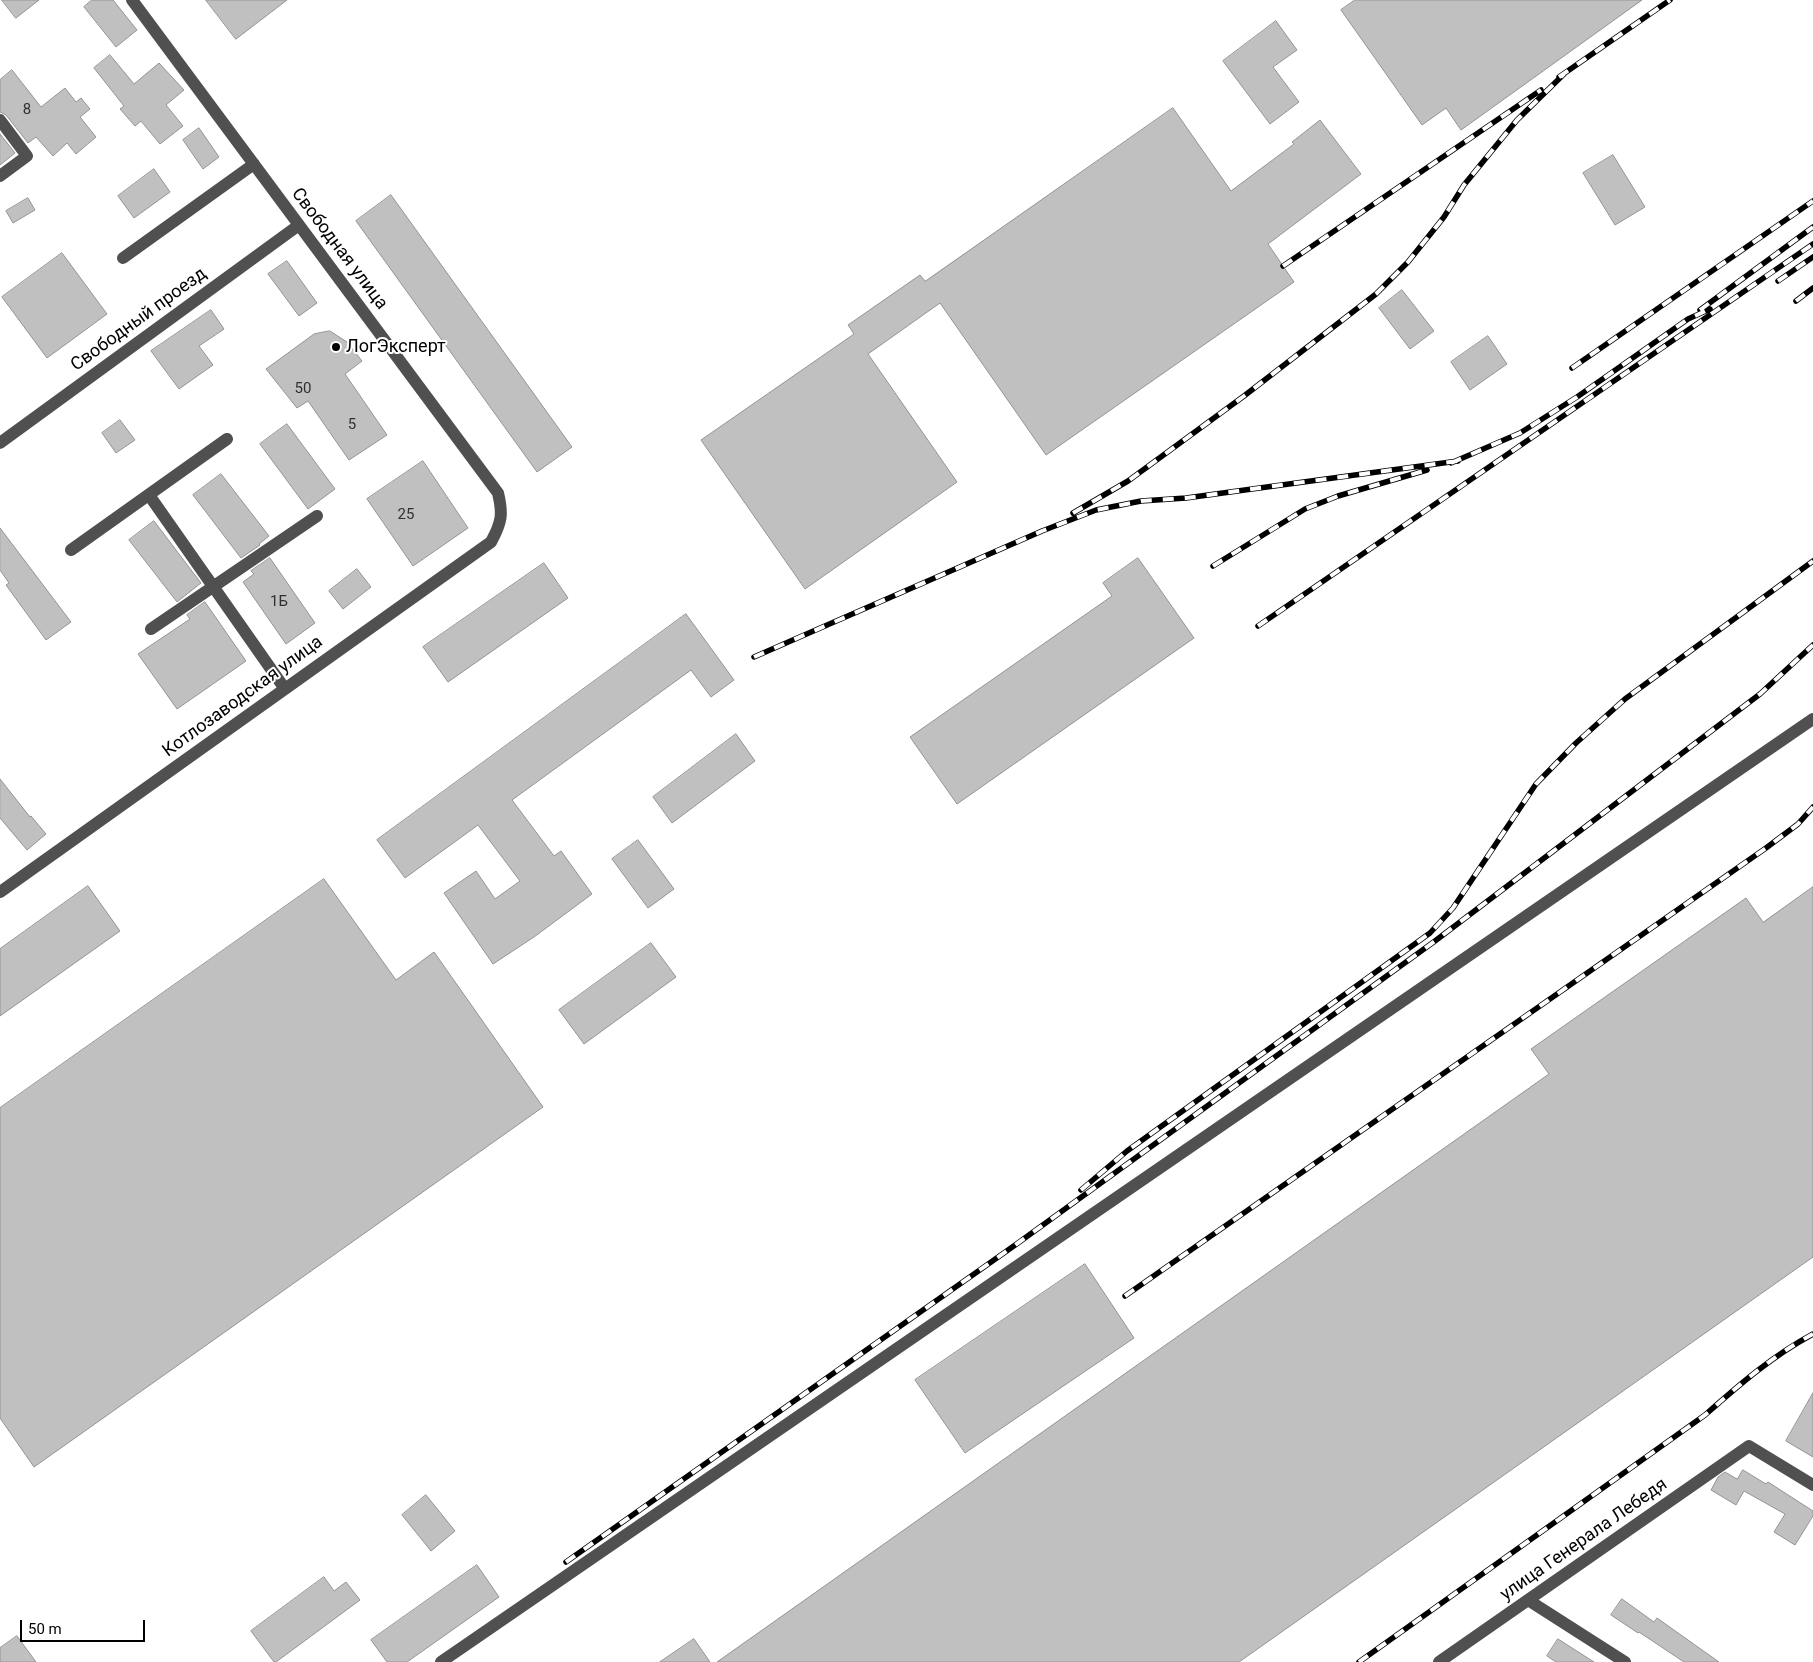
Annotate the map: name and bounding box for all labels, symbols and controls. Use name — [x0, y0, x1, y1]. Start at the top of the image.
house number: 8 — [23, 101, 31, 119]
street label: Свободная улица — [286, 184, 392, 314]
street label: Свободный проезд — [67, 264, 211, 376]
place label: ЛогЭксперт — [346, 336, 446, 358]
marker: ЛогЭксперт — [330, 341, 342, 353]
house number: 50 — [295, 380, 311, 398]
house number: 5 — [348, 416, 356, 434]
house number: 25 — [398, 506, 414, 524]
house number: 1Б — [270, 593, 288, 611]
street label: Котлозаводская улица — [159, 632, 327, 762]
street label: улица Генерала Лебедя — [1496, 1474, 1672, 1606]
scale bar — [22, 1610, 148, 1642]
text: 50 m — [28, 1620, 62, 1638]

